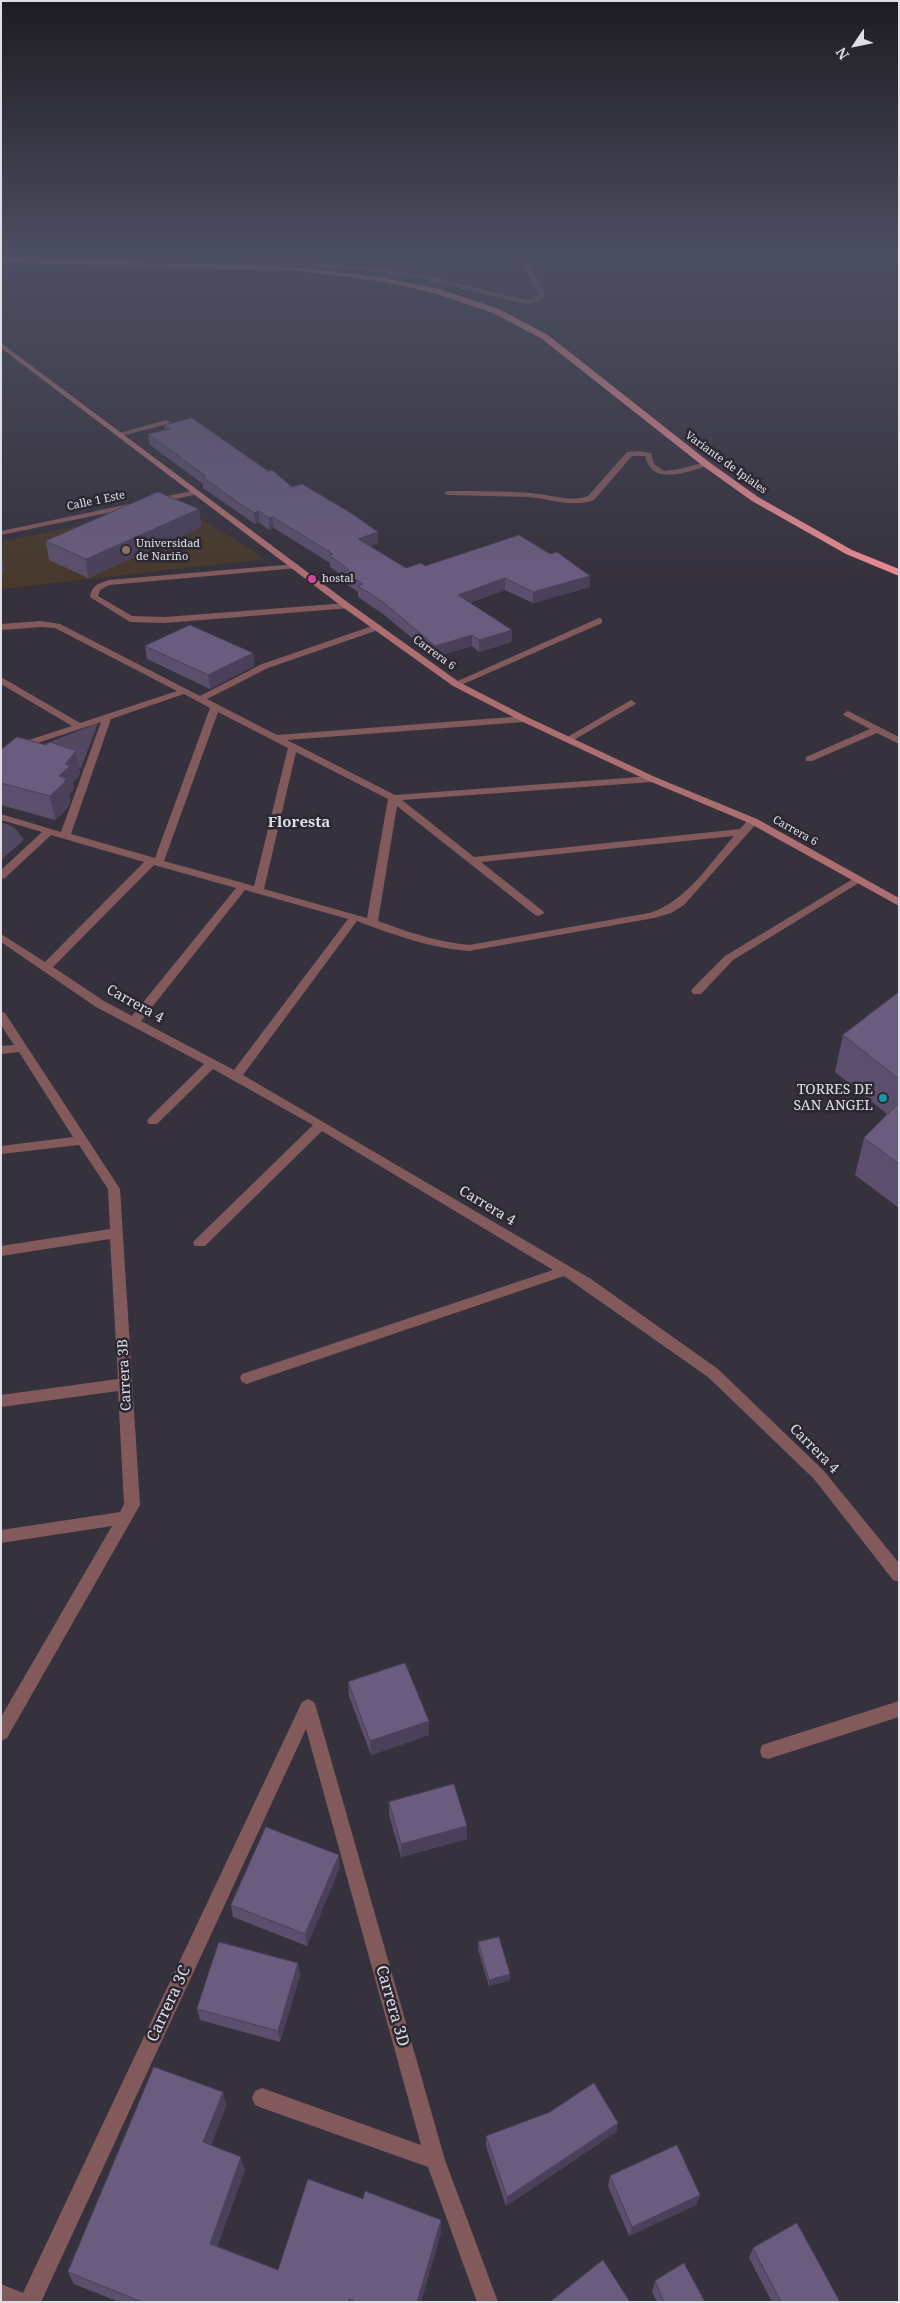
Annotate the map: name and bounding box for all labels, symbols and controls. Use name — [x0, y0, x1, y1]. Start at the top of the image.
north arrow — [830, 20, 880, 70]
text: N — [831, 44, 853, 64]
street label: Variante de Ipiales — [683, 429, 769, 497]
street label: Calle 1 Este — [66, 488, 126, 514]
place label: Universidad de Nariño — [136, 537, 200, 563]
marker: Universidad de Nariño — [120, 544, 132, 556]
place label: hostal — [322, 572, 354, 586]
marker: hostal — [306, 573, 318, 585]
street label: Carrera 6 — [410, 633, 458, 673]
street label: Carrera 6 — [770, 813, 820, 849]
district label: Floresta — [268, 814, 330, 832]
street label: Carrera 4 — [103, 981, 167, 1027]
place label: TORRES DE SAN ANGEL — [793, 1082, 873, 1114]
marker: TORRES DE SAN ANGEL — [877, 1092, 889, 1104]
street label: Carrera 4 — [456, 1183, 518, 1229]
street label: Carrera 3B — [115, 1339, 135, 1411]
street label: Carrera 4 — [786, 1421, 842, 1477]
street label: Carrera 3C — [143, 1963, 195, 2045]
street label: Carrera 3D — [371, 1963, 413, 2049]

